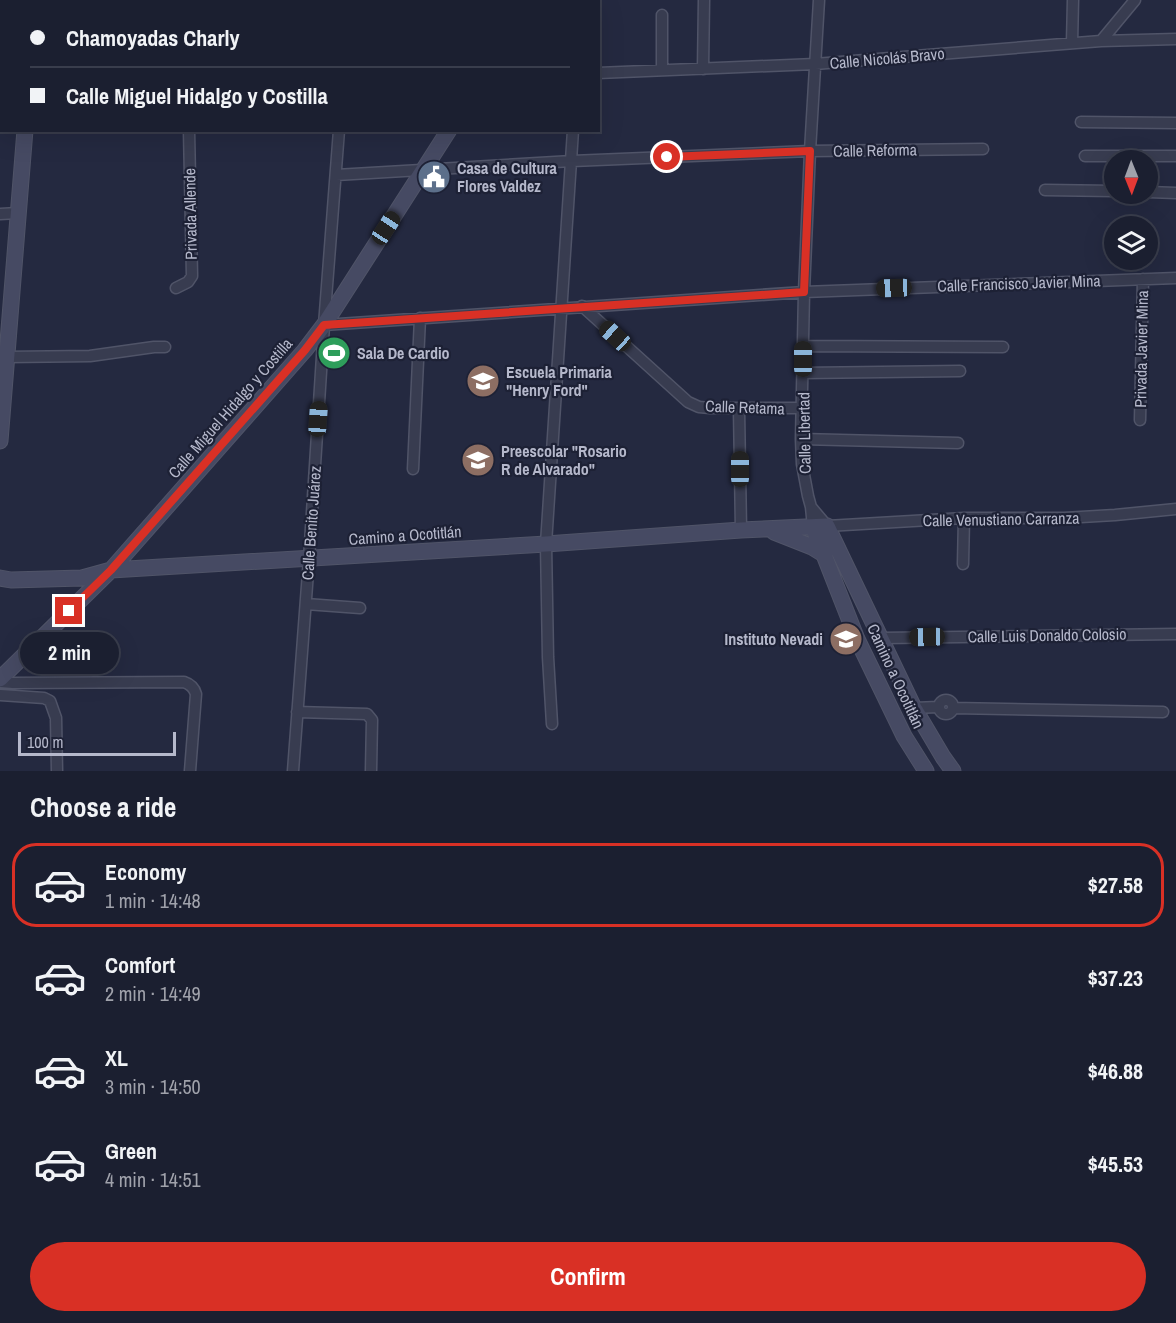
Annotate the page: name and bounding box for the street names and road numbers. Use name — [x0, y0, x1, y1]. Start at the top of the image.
street label: Calle Nicolás Bravo — [829, 42, 945, 74]
street label: Calle Reforma — [833, 138, 918, 162]
street label: Privada Allende — [178, 168, 202, 260]
street label: Calle Francisco Javier Mina — [937, 269, 1102, 297]
street label: Privada Javier Mina — [1129, 289, 1153, 408]
street label: Calle Miguel Hidalgo y Costilla — [163, 333, 298, 483]
street label: Calle Libertad — [792, 392, 816, 474]
street label: Calle Retama — [705, 395, 786, 419]
street label: Calle Benito Juárez — [296, 465, 326, 581]
street label: Calle Venustiano Carranza — [922, 507, 1080, 531]
street label: Camino a Ocotitlán — [348, 520, 462, 550]
street label: Camino a Ocotitlán — [862, 620, 930, 732]
street label: Calle Luis Donaldo Colosio — [967, 623, 1127, 647]

